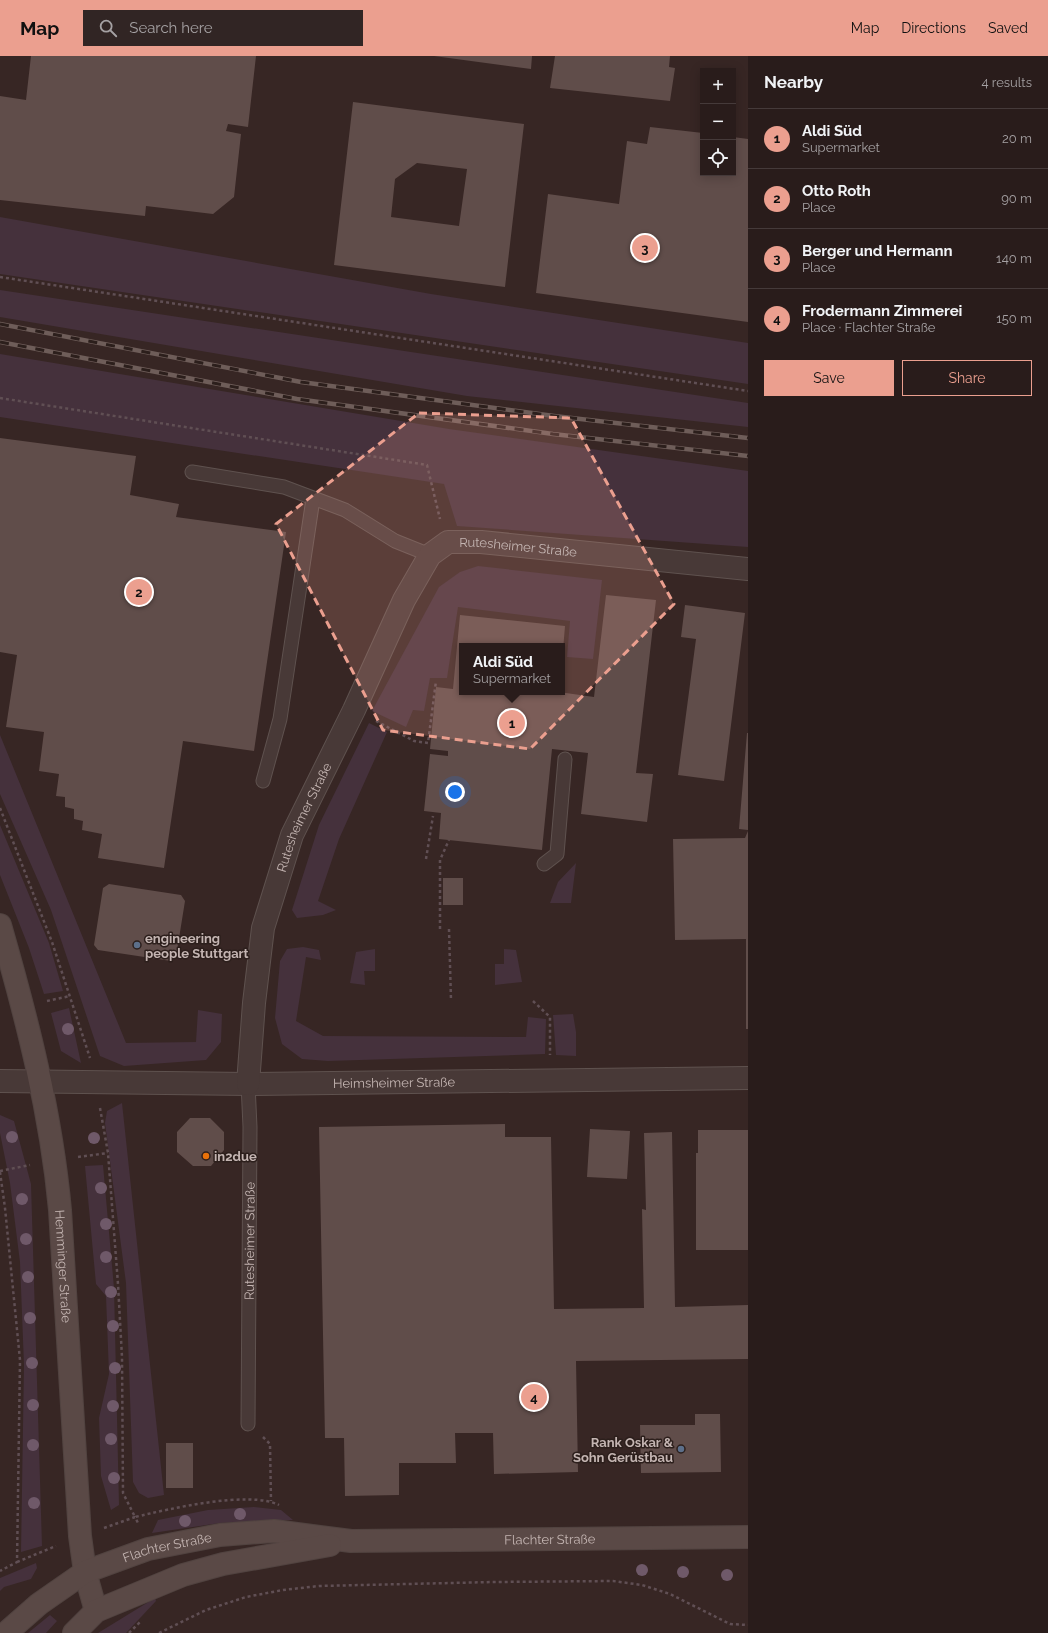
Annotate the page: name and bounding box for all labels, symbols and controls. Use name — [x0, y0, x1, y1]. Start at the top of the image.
search box — [83, 10, 363, 46]
text: Map — [20, 17, 59, 39]
icon: search — [97, 17, 119, 39]
text: Search here — [129, 19, 213, 37]
text: Map — [851, 20, 879, 36]
text: Directions — [901, 20, 966, 36]
text: Saved — [988, 20, 1028, 36]
map controls — [700, 68, 736, 176]
button: + — [700, 68, 736, 104]
text: Nearby — [764, 72, 823, 92]
text: 4 results — [981, 75, 1032, 90]
button: − — [700, 104, 736, 140]
text: Aldi Süd — [802, 122, 862, 140]
text: 1 — [774, 131, 780, 146]
text: 20 m — [1002, 131, 1032, 146]
button: locate — [700, 140, 736, 176]
text: Supermarket — [802, 140, 880, 155]
text: Otto Roth — [802, 182, 871, 200]
text: 2 — [773, 191, 781, 206]
text: 90 m — [1001, 191, 1032, 206]
text: Place — [802, 200, 835, 215]
pin: 3 — [632, 233, 658, 263]
text: Berger und Hermann — [802, 242, 953, 260]
text: 3 — [773, 251, 781, 266]
text: 140 m — [996, 251, 1032, 266]
text: Place — [802, 260, 835, 275]
text: Frodermann Zimmerei — [802, 302, 962, 320]
text: 4 — [773, 311, 781, 326]
text: 150 m — [996, 311, 1032, 326]
text: Place · Flachter Straße — [802, 320, 935, 335]
button: Save — [764, 360, 894, 396]
button: Share — [902, 360, 1032, 396]
street label: Rutesheimer Straße — [459, 535, 578, 560]
pin: 2 — [126, 577, 152, 607]
popup — [459, 643, 565, 695]
text: Aldi Süd — [473, 653, 533, 671]
text: Supermarket — [473, 671, 551, 686]
pin: 1 — [499, 708, 525, 738]
street label: Rutesheimer Straße — [274, 760, 335, 874]
your location — [445, 782, 465, 802]
place label: engineering people Stuttgart — [145, 931, 249, 961]
marker: engineering people Stuttgart — [132, 940, 142, 950]
street label: Heimsheimer Straße — [333, 1075, 455, 1091]
place label: in2due — [214, 1149, 257, 1164]
marker: in2due — [201, 1151, 211, 1161]
street label: Rutesheimer Straße — [242, 1182, 258, 1300]
street label: Hemminger Straße — [52, 1209, 74, 1324]
pin: 4 — [521, 1382, 547, 1412]
place label: Rank Oskar & Sohn Gerüstbau — [573, 1435, 674, 1465]
marker: Rank Oskar & Sohn Gerüstbau — [676, 1444, 686, 1454]
street label: Flachter Straße — [121, 1530, 213, 1566]
street label: Flachter Straße — [504, 1532, 596, 1547]

